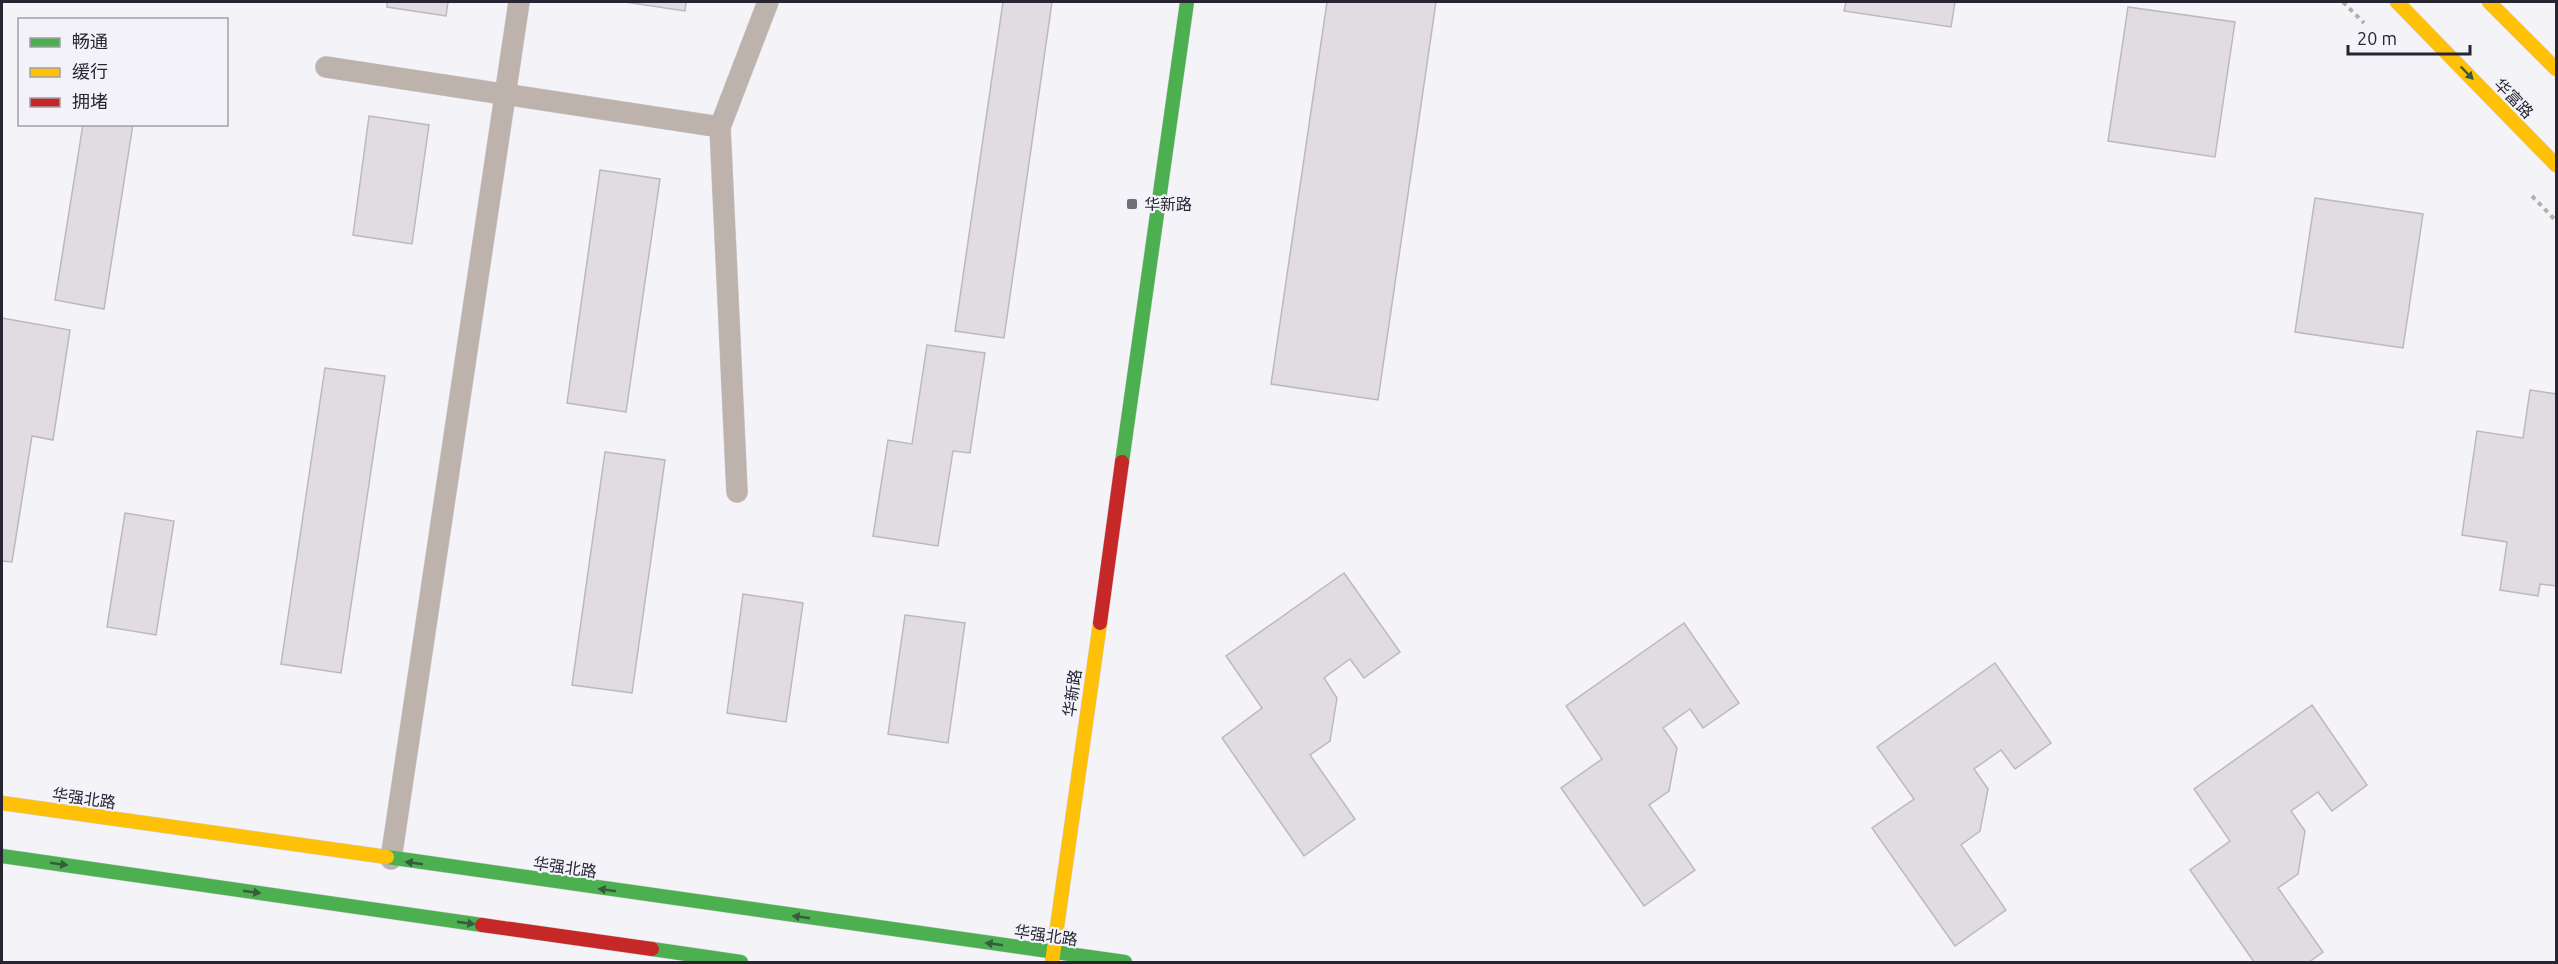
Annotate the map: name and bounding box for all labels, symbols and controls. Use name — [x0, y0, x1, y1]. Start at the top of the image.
legend — [18, 18, 228, 126]
scale bar — [2348, 18, 2470, 56]
text: 20 m — [2357, 28, 2397, 48]
text: 畅通 — [72, 31, 108, 51]
text: 缓行 — [72, 61, 108, 81]
one-way arrow — [2460, 66, 2474, 81]
street label: 华富路 — [2491, 74, 2537, 122]
text: 拥堵 — [72, 91, 108, 111]
place label: 华新路 — [1144, 195, 1192, 213]
marker: 华新路 — [1125, 197, 1139, 211]
street label: 华新路 — [1060, 668, 1084, 718]
street label: 华强北路 — [51, 785, 117, 811]
street label: 华强北路 — [532, 854, 598, 880]
one-way arrow — [405, 858, 424, 867]
one-way arrow — [50, 859, 69, 868]
one-way arrow — [598, 885, 617, 894]
one-way arrow — [243, 887, 262, 896]
one-way arrow — [791, 912, 810, 921]
one-way arrow — [457, 918, 476, 927]
street label: 华强北路 — [1013, 922, 1079, 948]
one-way arrow — [984, 939, 1003, 948]

